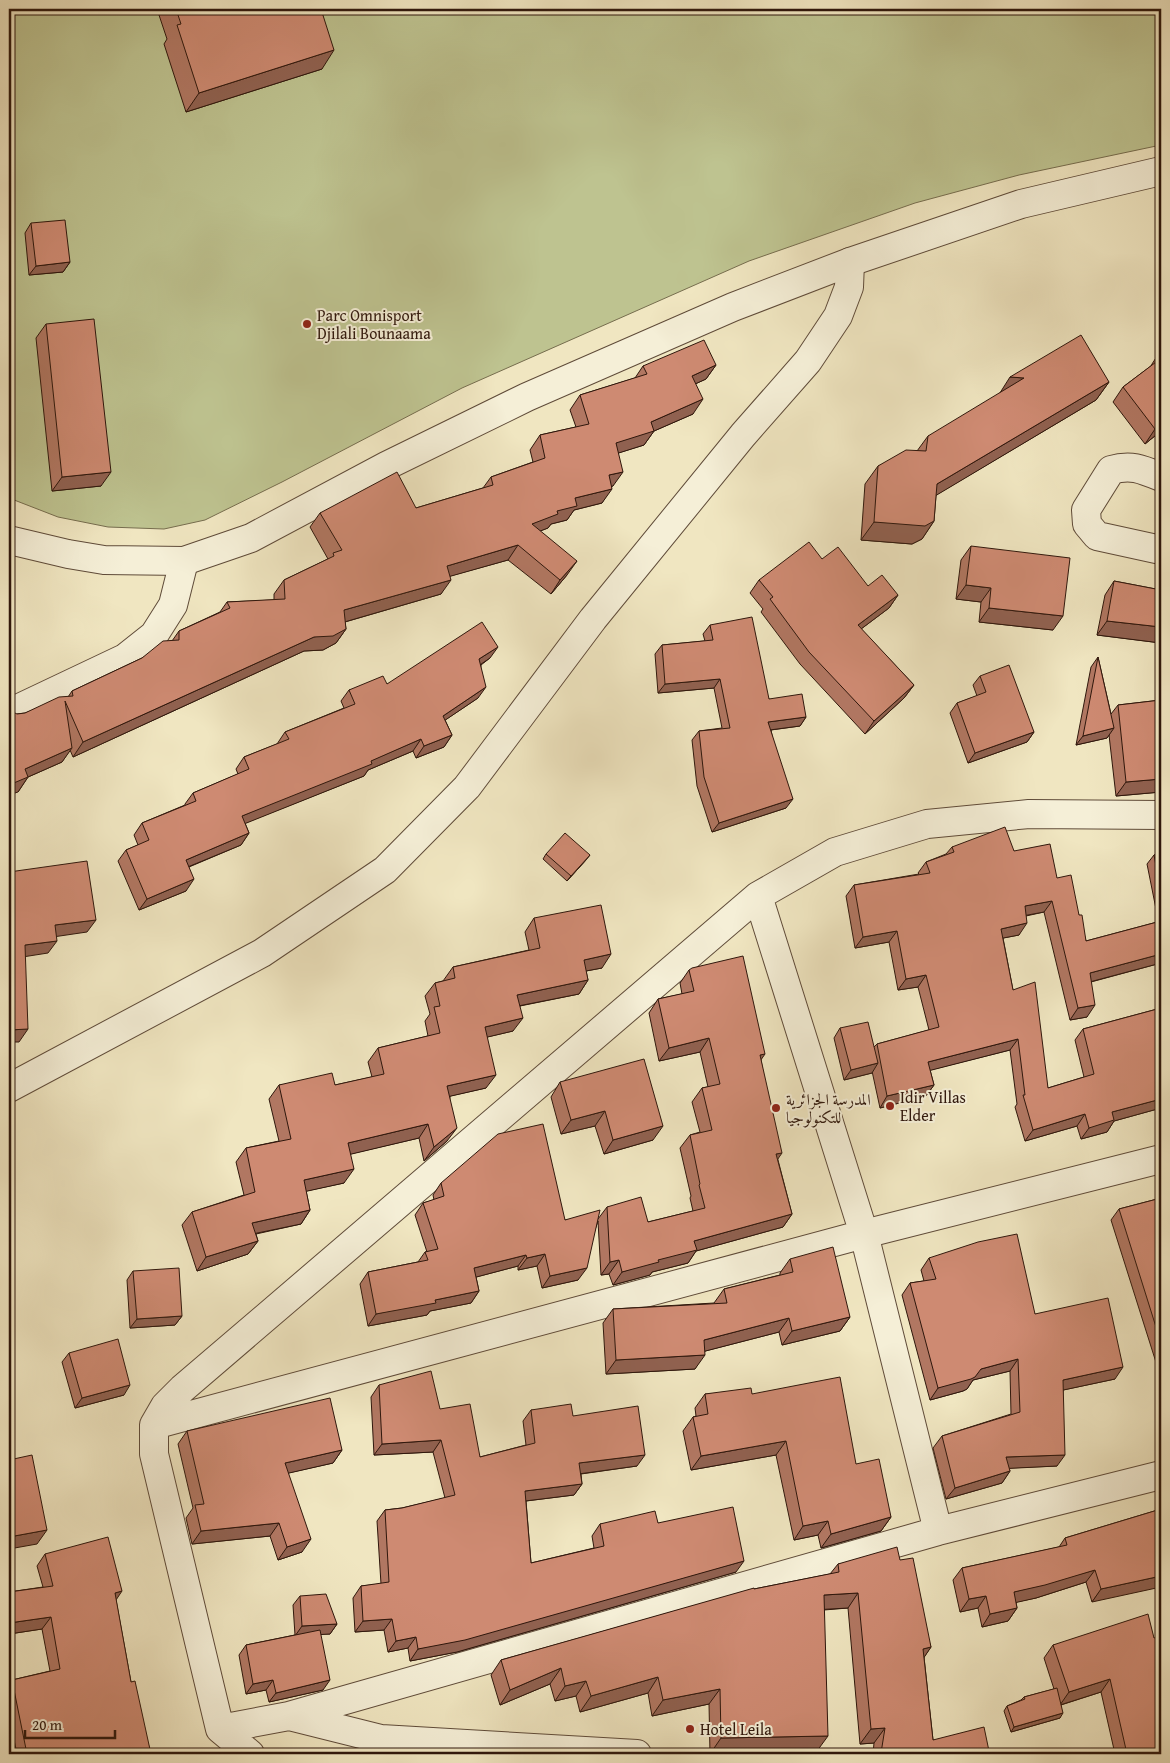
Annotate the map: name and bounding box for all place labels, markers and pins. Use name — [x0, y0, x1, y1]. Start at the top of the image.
place label: Parc Omnisport Djilali Bounaama — [317, 303, 431, 345]
marker: Parc Omnisport Djilali Bounaama — [301, 318, 313, 330]
place label: Idir Villas Elder — [900, 1085, 966, 1127]
place label: المدرسة الجزائرية للتكنولوجيا — [786, 1087, 871, 1129]
marker: Idir Villas Elder — [884, 1100, 896, 1112]
marker: المدرسة الجزائرية للتكنولوجيا — [770, 1102, 782, 1114]
place label: Hotel Leila — [700, 1717, 772, 1741]
marker: Hotel Leila — [684, 1723, 696, 1735]

